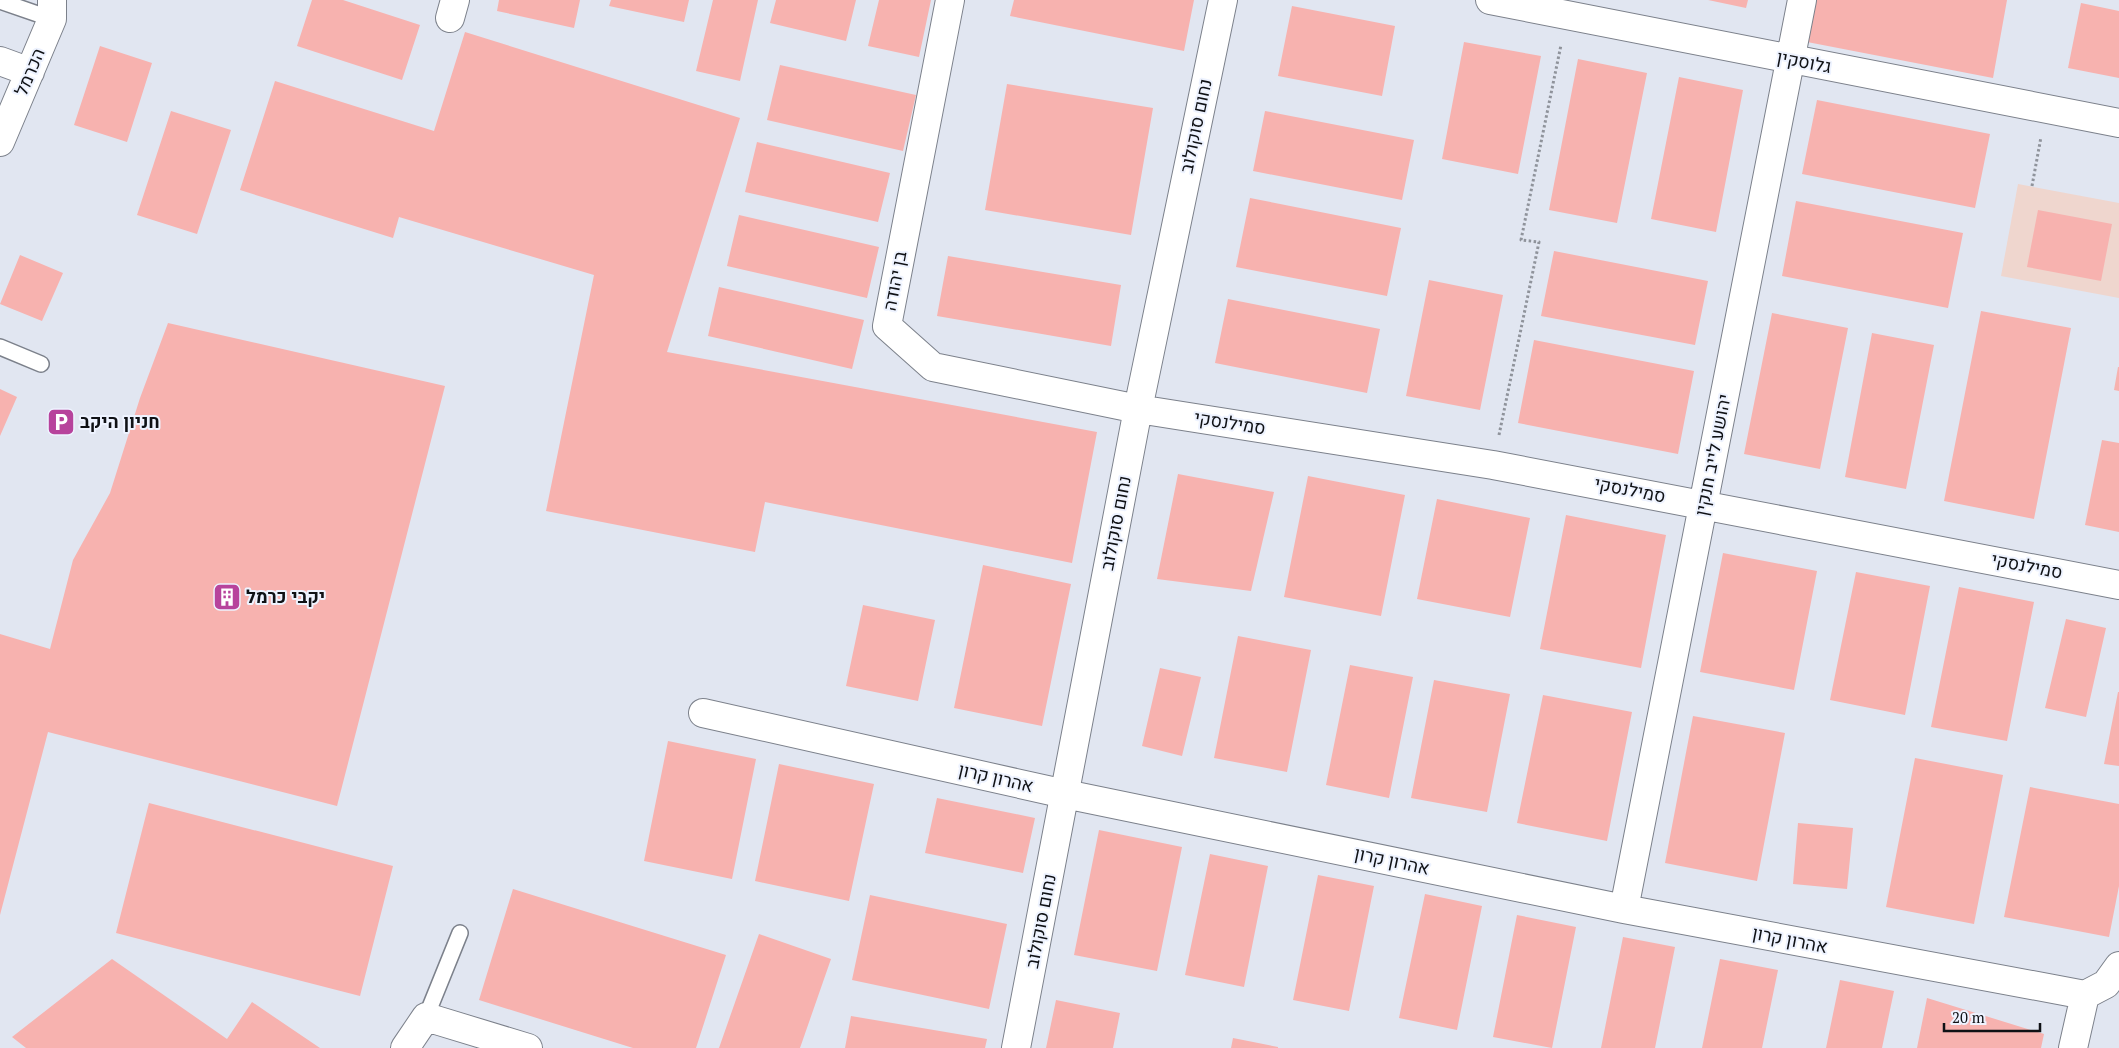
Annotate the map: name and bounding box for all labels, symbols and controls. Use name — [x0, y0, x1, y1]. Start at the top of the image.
street label: הכרמל — [8, 44, 50, 99]
street label: גלוסקין — [1775, 44, 1833, 78]
street label: נחום סוקולוב — [1173, 76, 1217, 175]
street label: בן יהודה — [876, 248, 912, 313]
street label: יהושע לייב חנקין — [1688, 392, 1736, 518]
street label: סמילנסקי — [1193, 405, 1268, 440]
parking icon: חניון היקב — [46, 407, 76, 437]
place label: חניון היקב — [80, 409, 160, 433]
street label: סמילנסקי — [1592, 470, 1668, 508]
street label: נחום סוקולוב — [1094, 473, 1136, 572]
street label: סמילנסקי — [1989, 546, 2065, 584]
building icon: יקבי כרמל — [212, 582, 242, 612]
place label: יקבי כרמל — [246, 584, 325, 608]
street label: אהרון קרון — [956, 757, 1036, 797]
street label: אהרון קרון — [1352, 840, 1432, 880]
street label: נחום סוקולוב — [1019, 871, 1061, 970]
street label: אהרון קרון — [1750, 920, 1830, 958]
scale bar — [1944, 1000, 2040, 1032]
text: 20 m — [1952, 1007, 1985, 1027]

